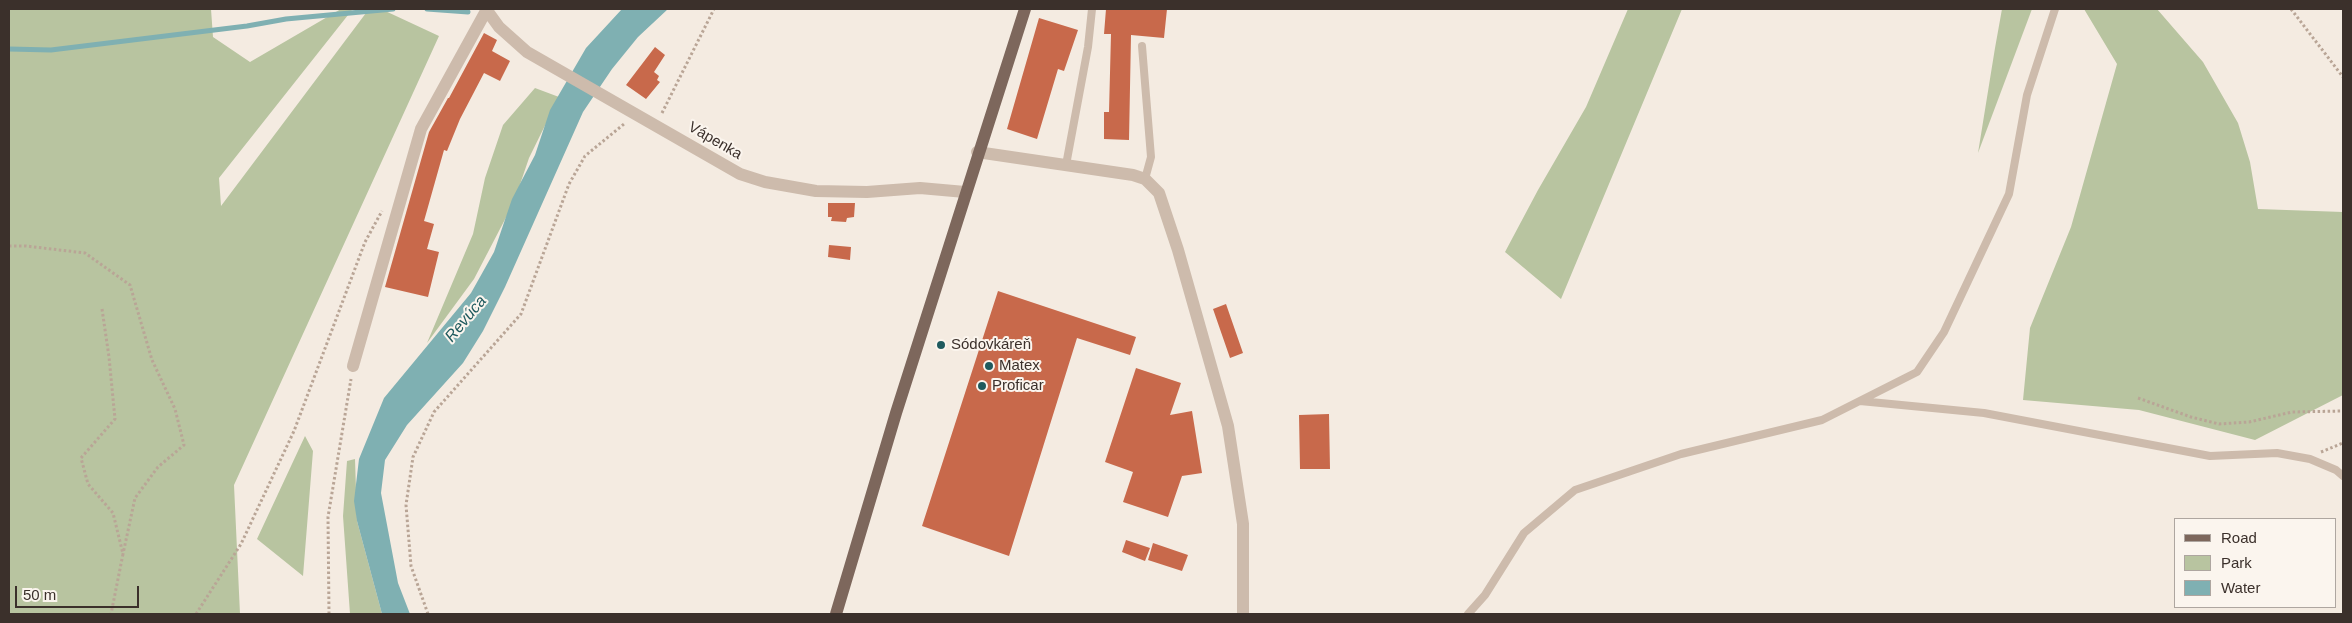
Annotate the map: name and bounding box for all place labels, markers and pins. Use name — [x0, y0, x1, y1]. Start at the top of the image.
place label: Sódovkáreň — [951, 336, 1031, 354]
marker: Sódovkáreň — [935, 339, 947, 351]
place label: Matex — [999, 357, 1040, 375]
marker: Matex — [983, 360, 995, 372]
place label: Proficar — [992, 377, 1044, 395]
marker: Proficar — [976, 380, 988, 392]

